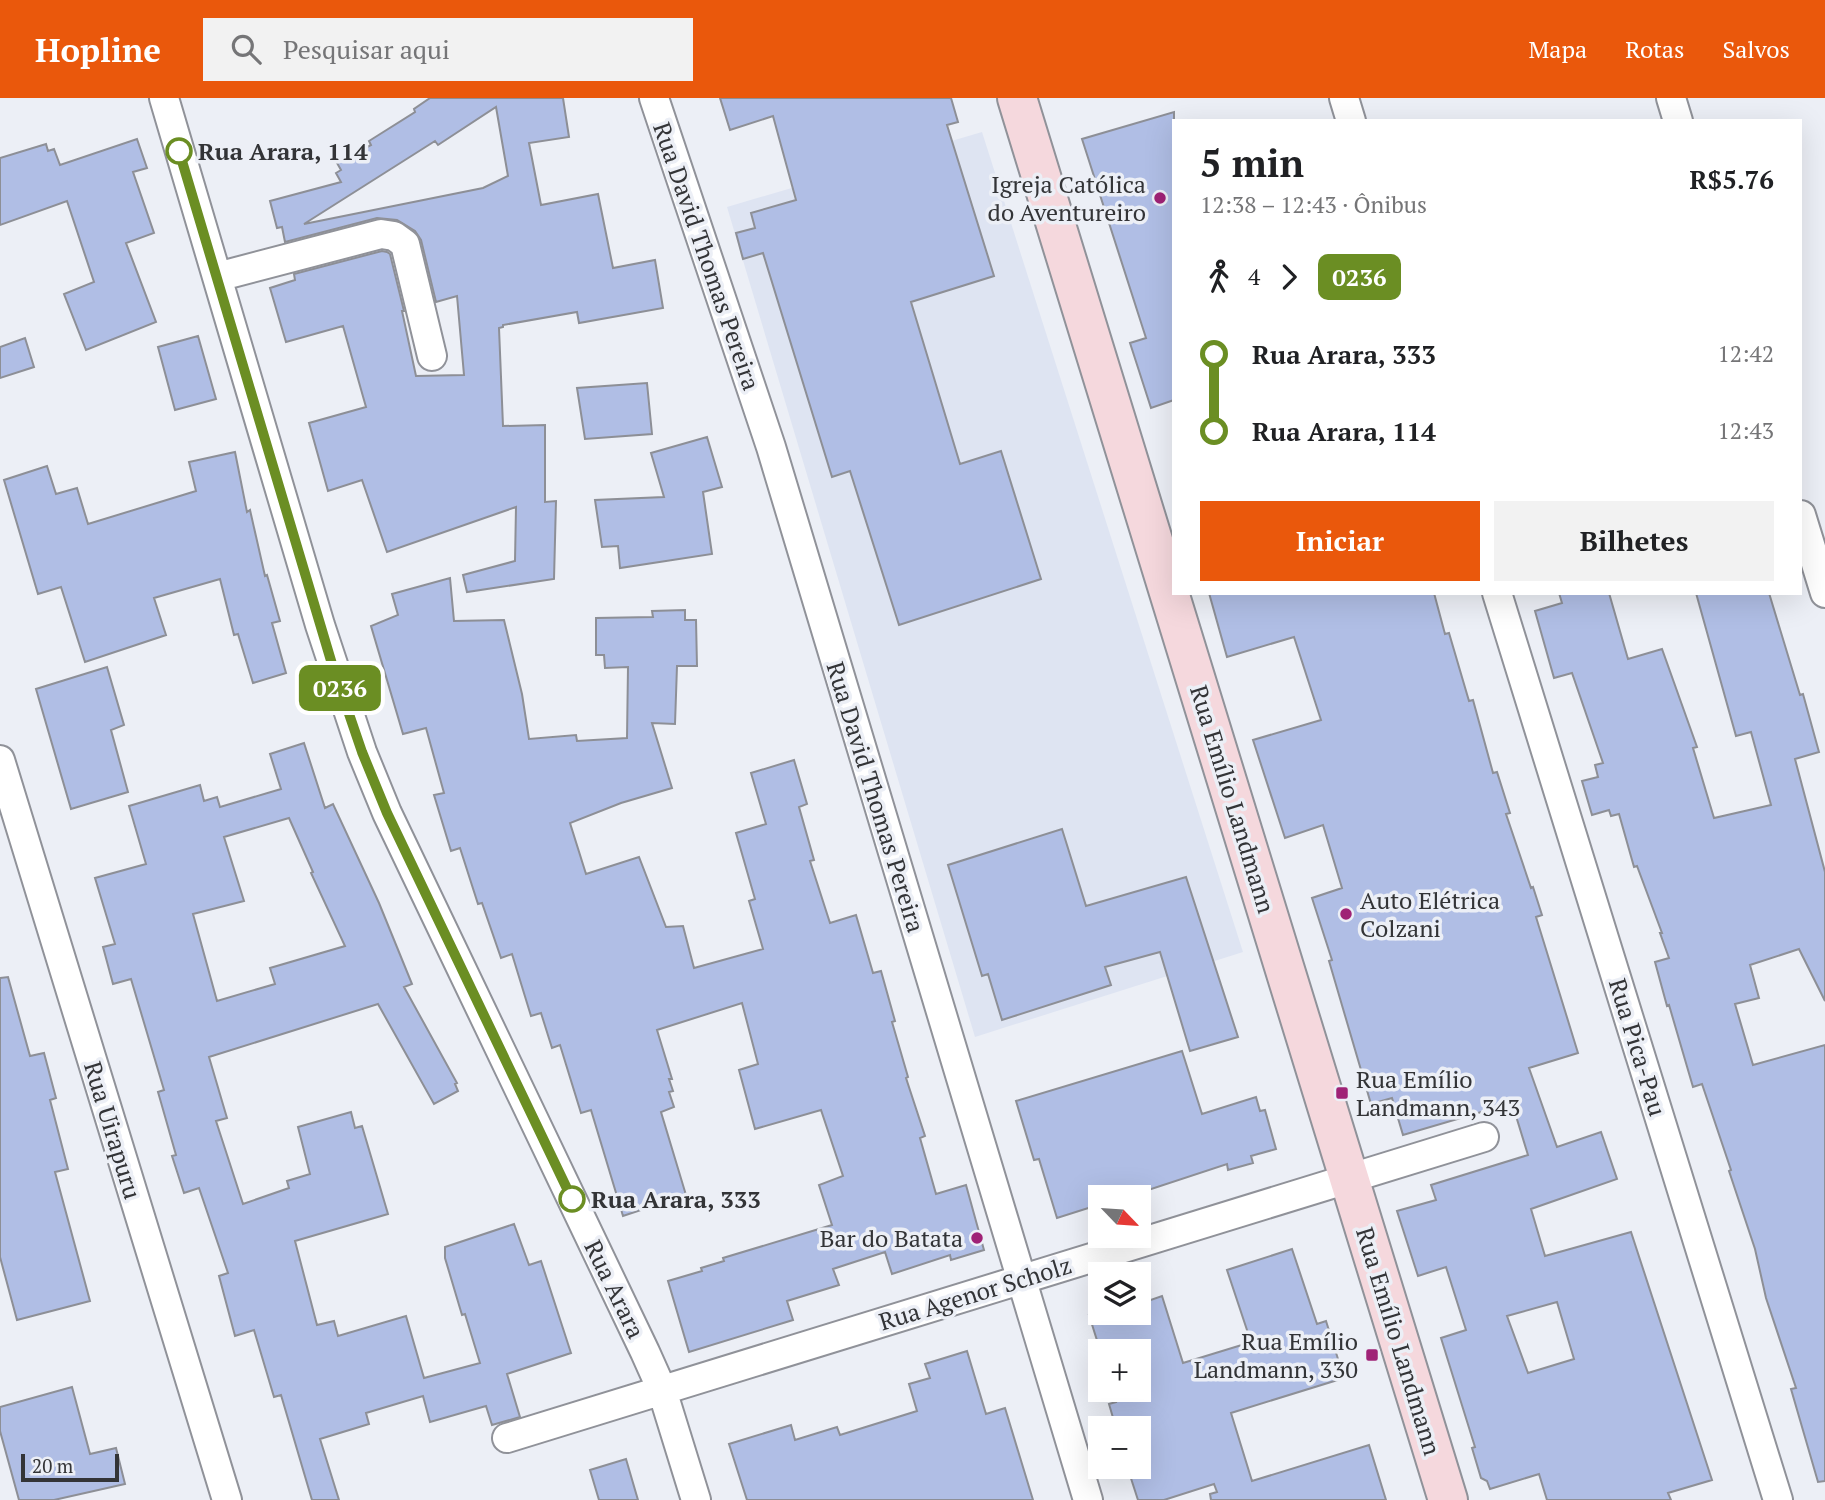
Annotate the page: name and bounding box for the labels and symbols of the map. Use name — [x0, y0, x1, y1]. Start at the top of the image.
street label: Rua David Thomas Pereira — [646, 118, 768, 394]
place label: Rua Arara, 114 — [198, 135, 368, 167]
marker: Rua Arara, 114 — [166, 138, 192, 164]
place label: Igreja Católica do Aventureiro — [988, 168, 1146, 228]
marker: Igreja Católica do Aventureiro — [1152, 190, 1168, 206]
street label: Rua David Thomas Pereira — [820, 658, 932, 936]
line badge: 0236 — [291, 665, 389, 711]
street label: Rua Emílio Landmann — [1183, 681, 1283, 917]
place label: Auto Elétrica Colzani — [1360, 884, 1500, 944]
marker: Auto Elétrica Colzani — [1338, 906, 1354, 922]
street label: Rua Pica-Pau — [1602, 974, 1674, 1120]
street label: Rua Uirapuru — [77, 1057, 149, 1203]
place label: Rua Emílio Landmann, 343 — [1356, 1063, 1520, 1123]
marker: Rua Emílio Landmann, 343 — [1334, 1085, 1350, 1101]
place label: Rua Arara, 333 — [591, 1183, 761, 1215]
north arrow — [1088, 1185, 1152, 1248]
marker: Rua Arara, 333 — [559, 1186, 585, 1212]
place label: Bar do Batata — [820, 1222, 963, 1254]
street label: Rua Emílio Landmann — [1349, 1223, 1449, 1459]
marker: Bar do Batata — [969, 1230, 985, 1246]
street label: Rua Arara — [577, 1235, 653, 1343]
street label: Rua Agenor Scholz — [875, 1249, 1075, 1337]
place label: Rua Emílio Landmann, 330 — [1194, 1325, 1358, 1385]
marker: Rua Emílio Landmann, 330 — [1364, 1347, 1380, 1363]
scale bar — [21, 1451, 119, 1483]

